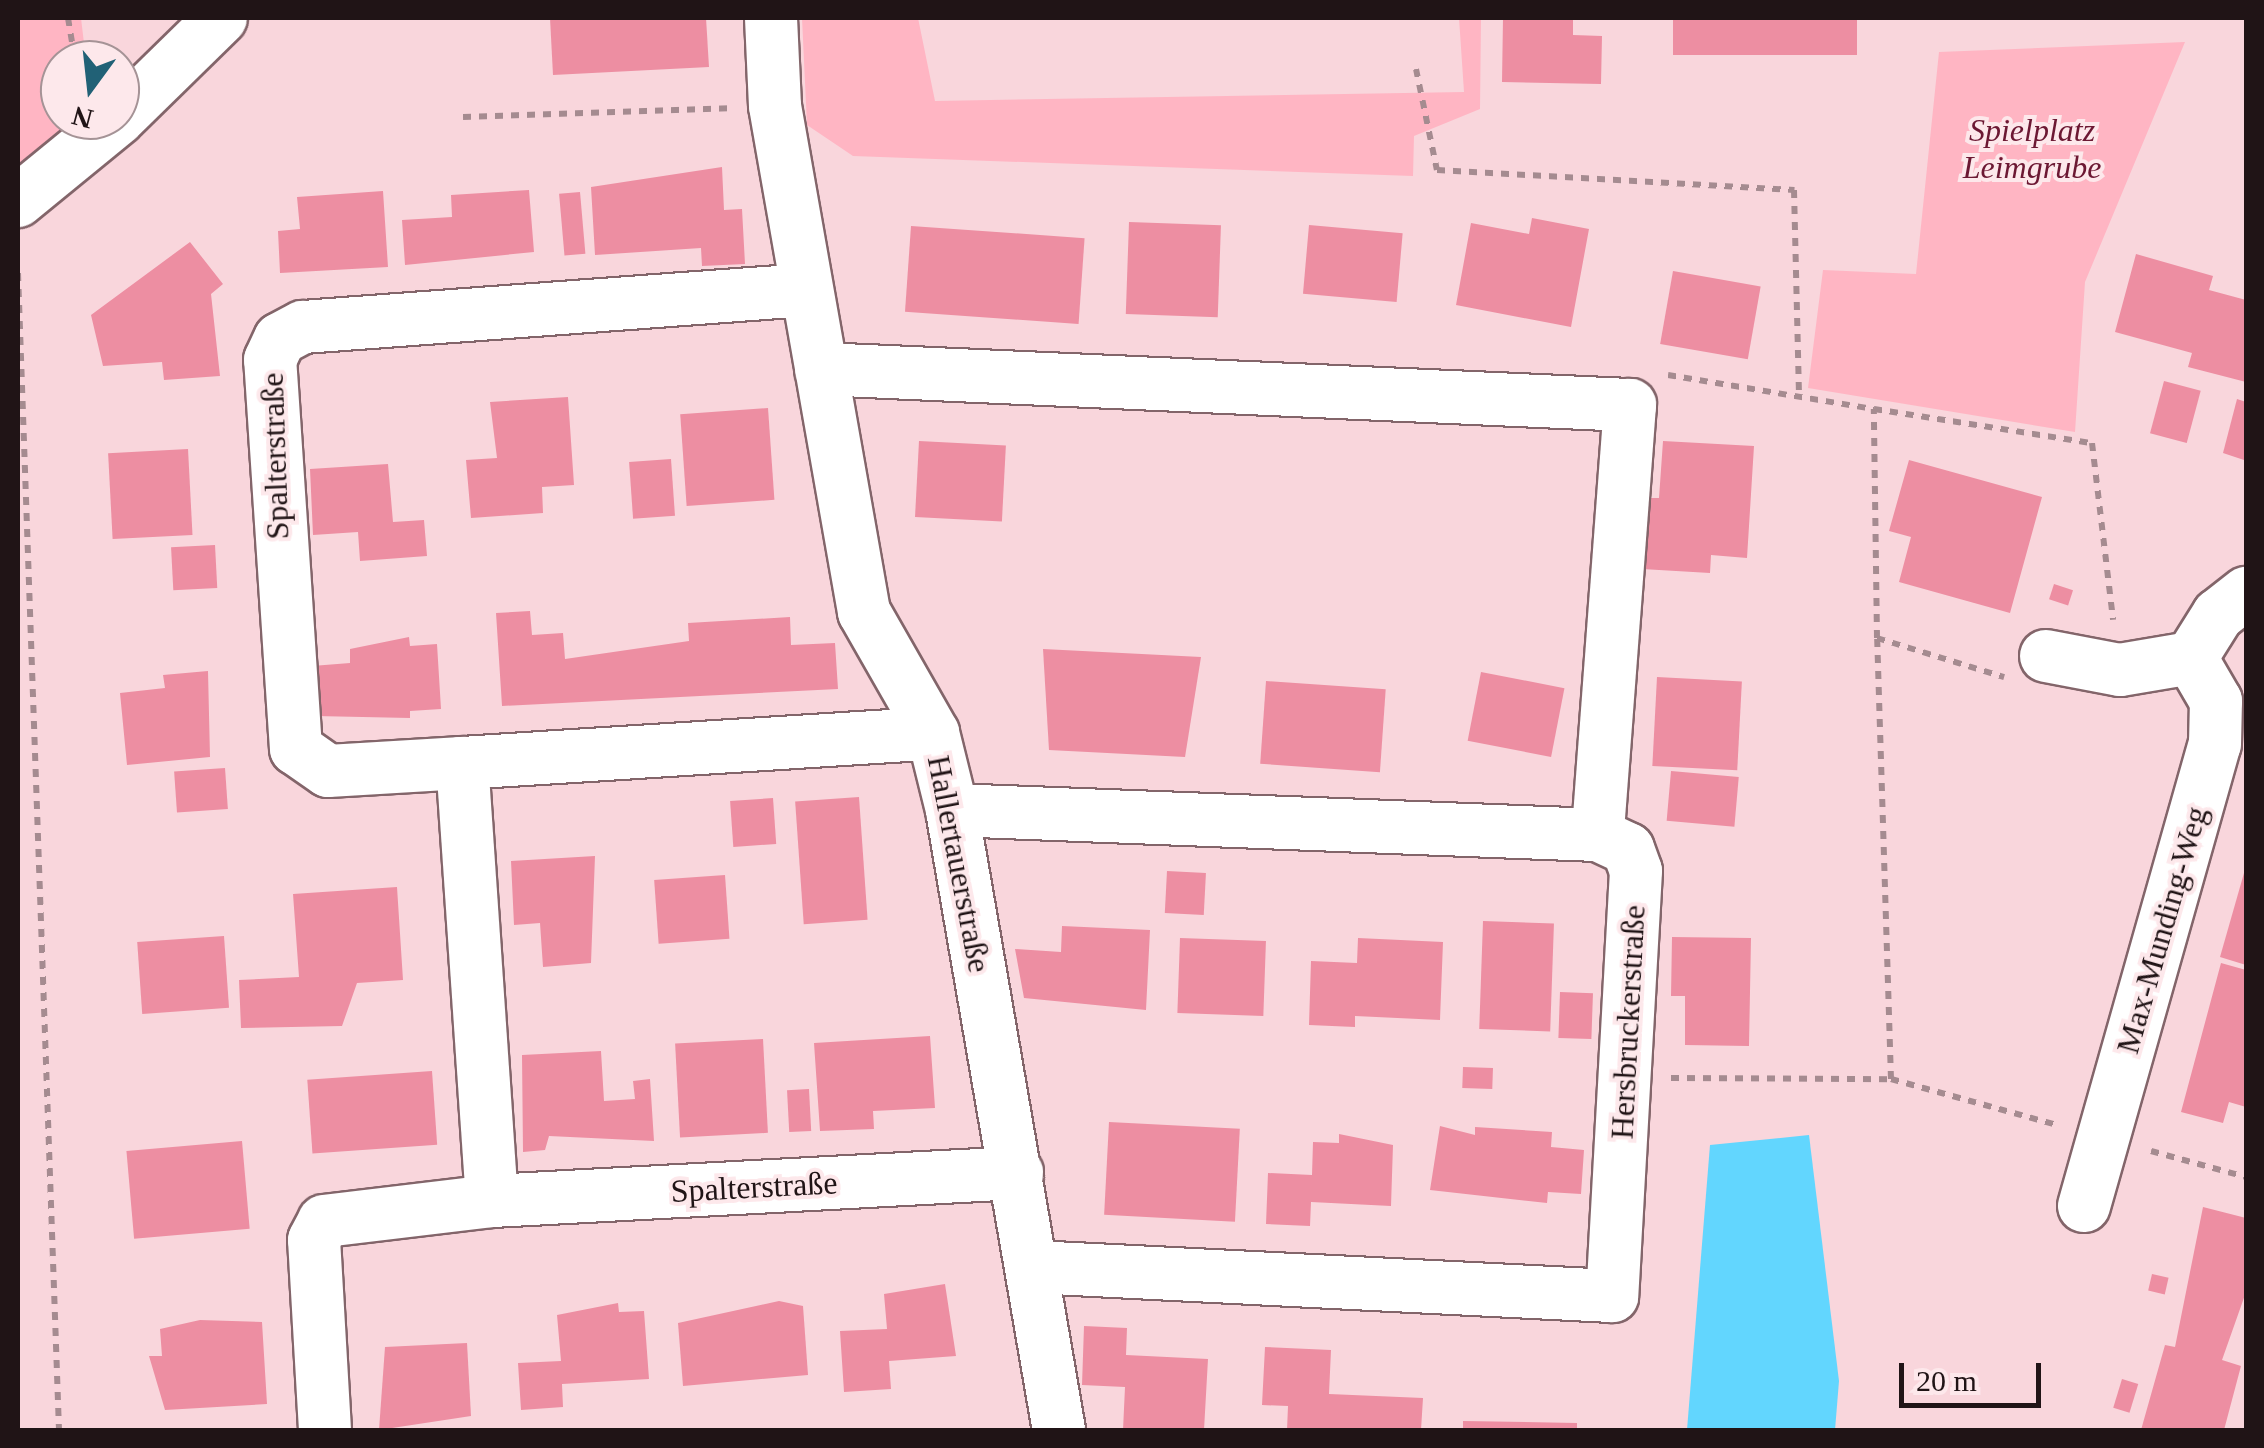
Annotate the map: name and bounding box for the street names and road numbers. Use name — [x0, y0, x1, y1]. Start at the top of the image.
street label: Spalterstraße — [253, 372, 297, 540]
street label: Hallertauerstraße — [919, 752, 999, 976]
street label: Max-Munding-Weg — [2108, 802, 2216, 1058]
street label: Hersbruckerstraße — [1603, 904, 1653, 1140]
street label: Spalterstraße — [670, 1163, 838, 1211]

